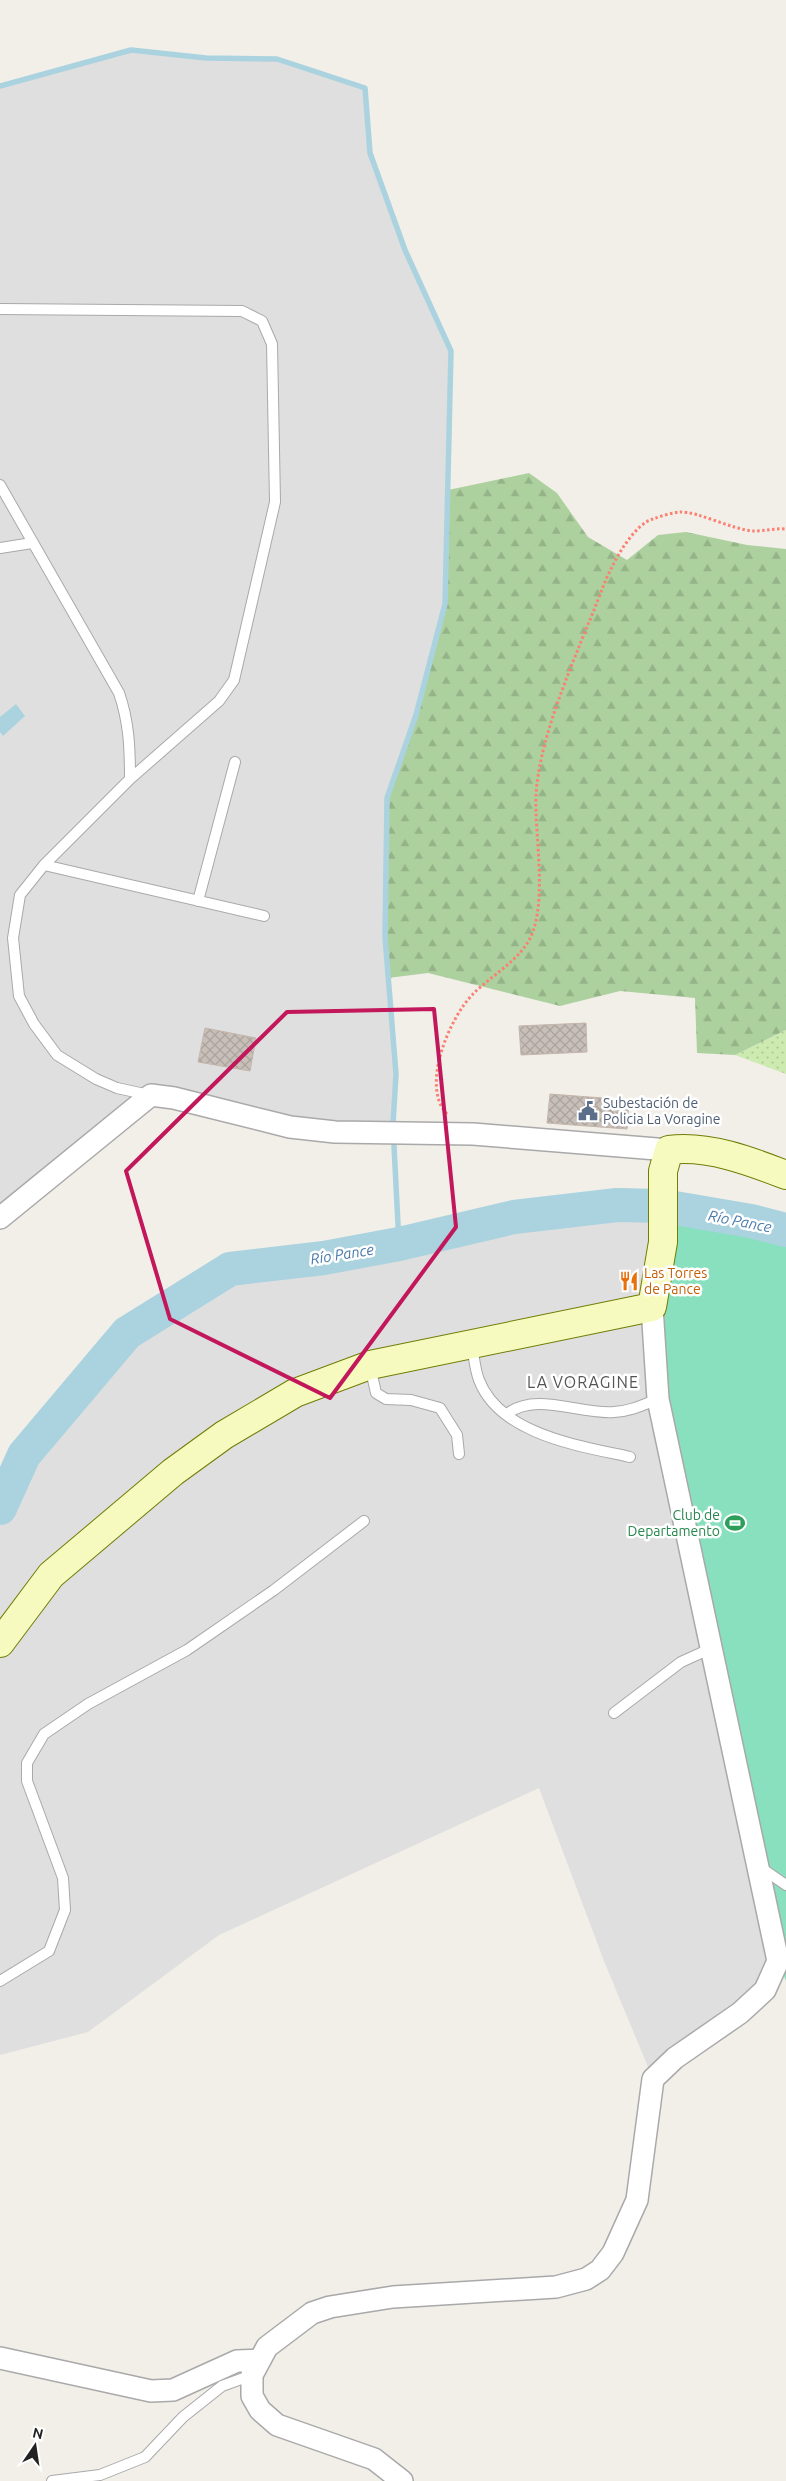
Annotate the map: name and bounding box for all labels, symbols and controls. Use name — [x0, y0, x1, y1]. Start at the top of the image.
place label: Subestación de Policia La Voragine — [603, 1095, 721, 1127]
public building icon: Subestación de Policia La Voragine — [577, 1100, 599, 1122]
water label: Río Pance — [707, 1207, 774, 1236]
water label: Río Pance — [309, 1241, 375, 1267]
place label: Las Torres de Pance — [644, 1265, 707, 1297]
restaurant icon: Las Torres de Pance — [618, 1270, 640, 1292]
district label: LA VORAGINE — [527, 1373, 639, 1391]
place label: Club de Departamento — [628, 1507, 720, 1539]
sports icon: Club de Departamento — [724, 1512, 746, 1534]
north arrow — [10, 2421, 60, 2471]
text: N — [31, 2424, 45, 2442]

